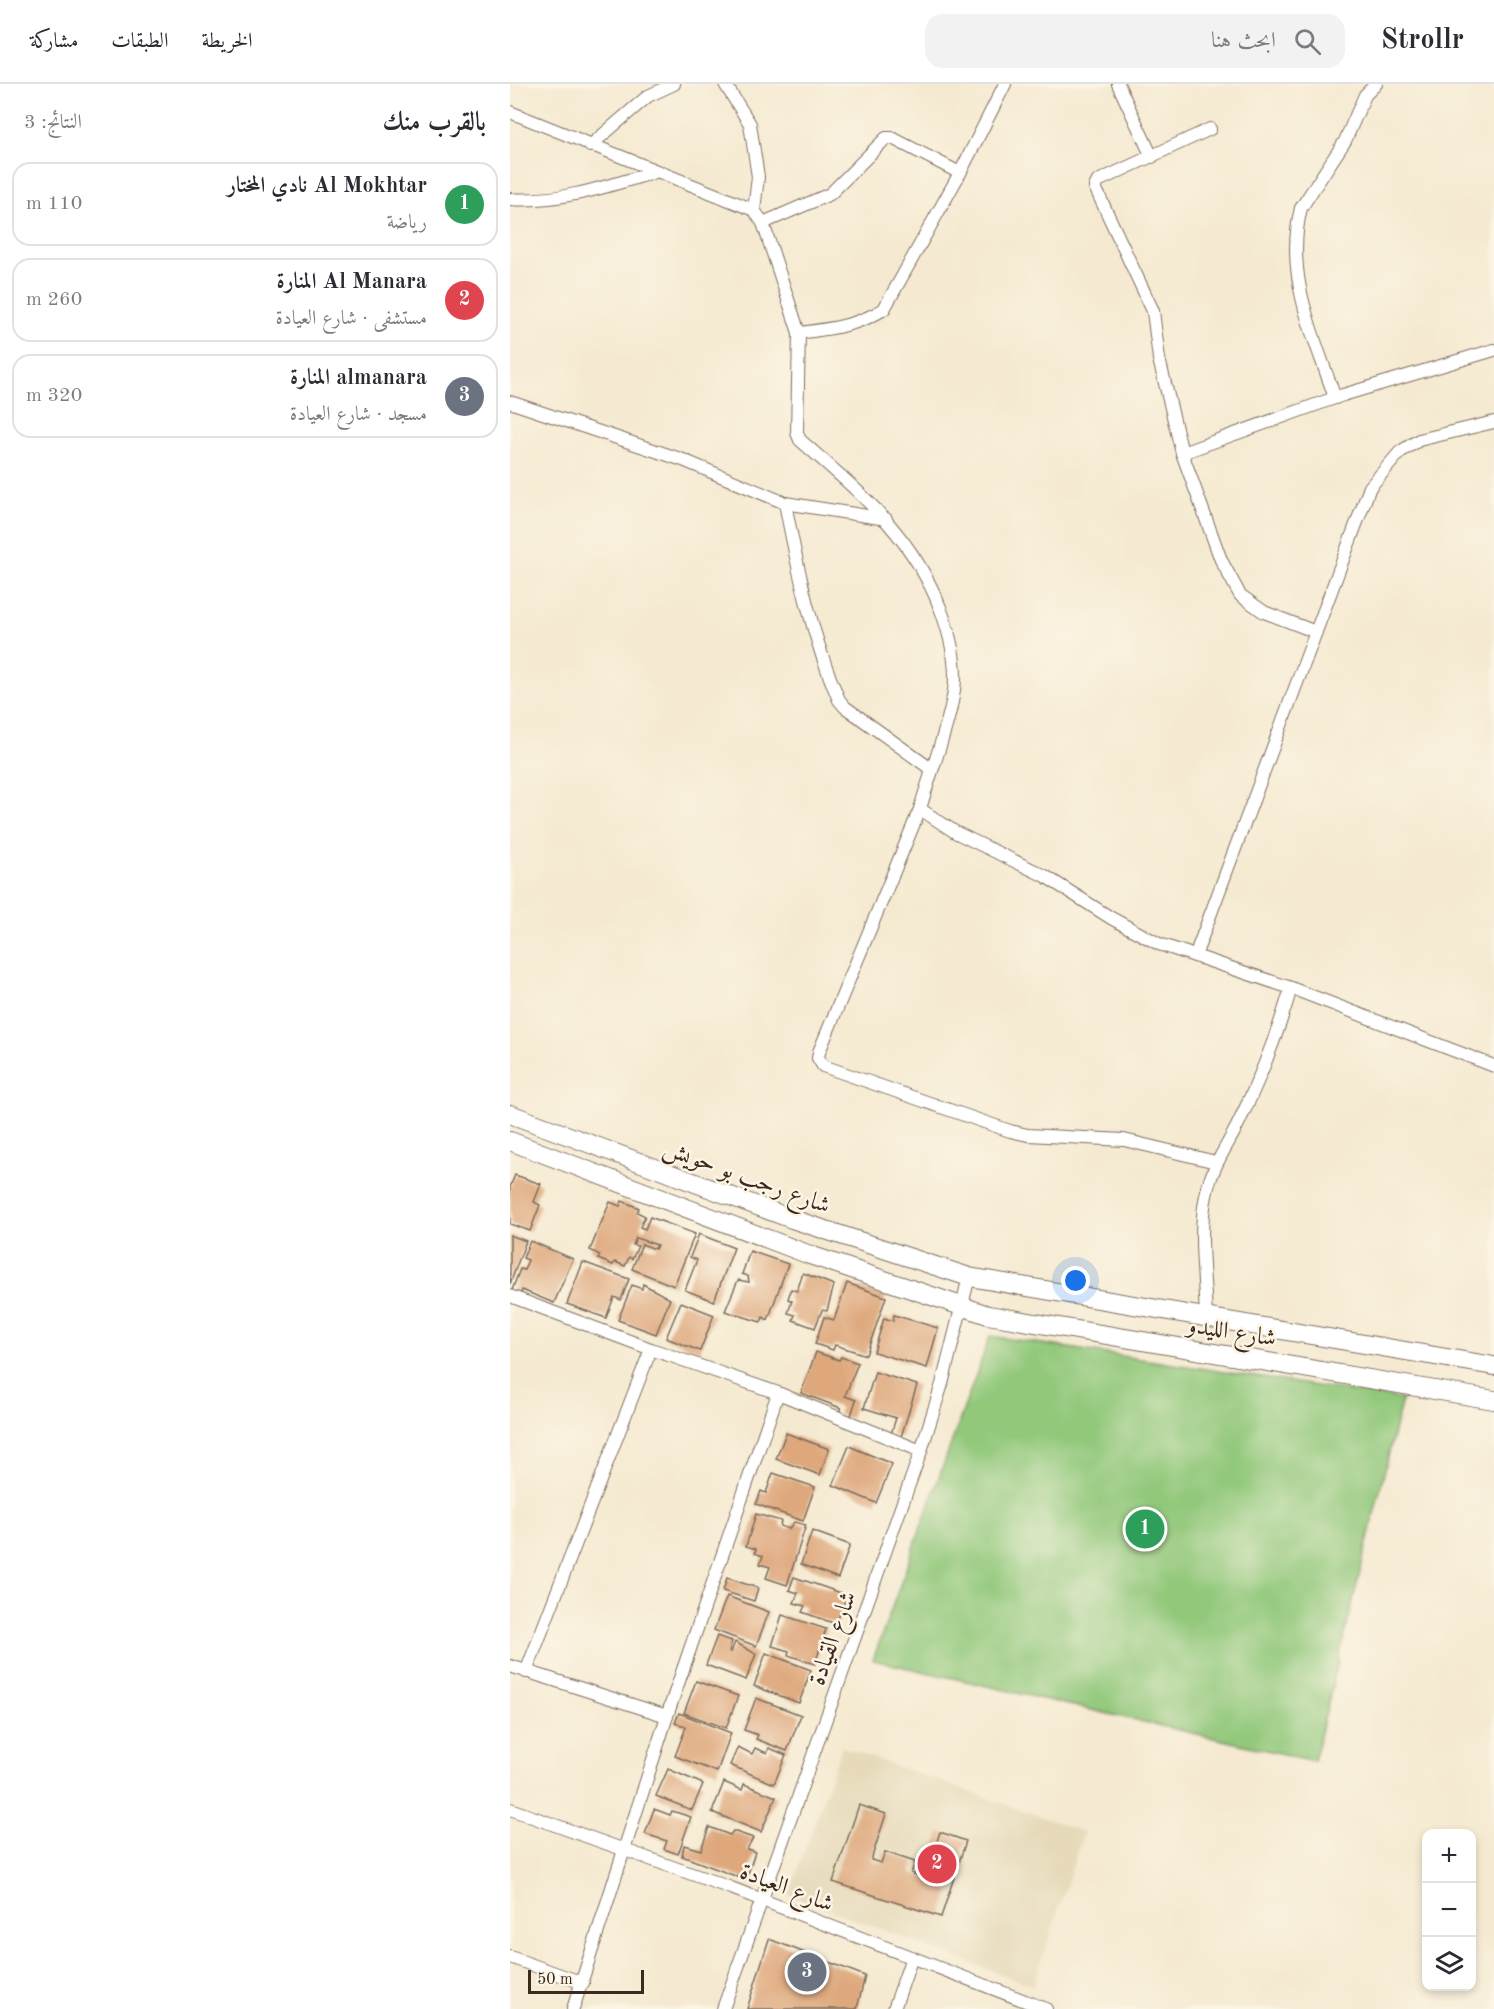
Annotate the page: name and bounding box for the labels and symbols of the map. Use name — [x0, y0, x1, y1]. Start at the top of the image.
street label: شارع رجب بو حويش — [658, 1137, 833, 1225]
your location — [1061, 1266, 1090, 1295]
street label: شارع الليدو — [1182, 1314, 1278, 1358]
pin: 1 — [1126, 1506, 1164, 1552]
street label: شارع القيادة — [806, 1589, 868, 1691]
pin: 2 — [918, 1842, 956, 1886]
street label: شارع العيادة — [734, 1860, 836, 1923]
pin: 3 — [788, 1950, 826, 1994]
scale bar — [528, 1967, 644, 1994]

